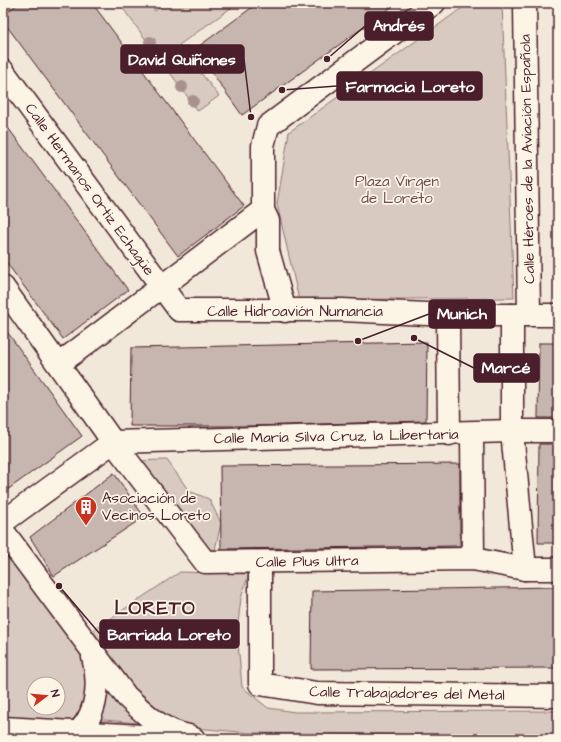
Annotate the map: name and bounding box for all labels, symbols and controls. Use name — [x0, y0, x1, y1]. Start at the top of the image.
callout: Andrés — [365, 12, 433, 40]
text: Andrés — [373, 15, 425, 37]
street label: Calle Héroes de la Aviación Española — [515, 34, 540, 284]
callout: David Quiñones — [121, 45, 244, 73]
text: David Quiñones — [128, 49, 236, 71]
callout: Farmacia Loreto — [337, 72, 482, 100]
text: Farmacia Loreto — [346, 76, 475, 98]
street label: Calle Hermanos Ortiz Echagüe — [19, 99, 159, 280]
park label: Plaza Virgen de Loreto — [355, 171, 439, 209]
callout: Munich — [429, 300, 495, 328]
street label: Calle Hidroavión Numancia — [207, 301, 383, 322]
text: Munich — [437, 303, 488, 325]
callout: Marcé — [474, 354, 539, 382]
text: Marcé — [482, 357, 531, 379]
street label: Calle María Silva Cruz, la Libertaria — [213, 424, 459, 449]
place label: Asociación de Vecinos Loreto — [102, 488, 211, 526]
building icon: Asociación de Vecinos Loreto — [73, 494, 99, 527]
street label: Calle Plus Ultra — [255, 550, 359, 573]
district label: LORETO — [114, 595, 196, 622]
callout: Barriada Loreto — [100, 620, 239, 648]
text: Barriada Loreto — [107, 624, 232, 646]
north arrow — [26, 676, 66, 716]
street label: Calle Trabajadores del Metal — [309, 681, 505, 706]
text: N — [47, 688, 63, 699]

